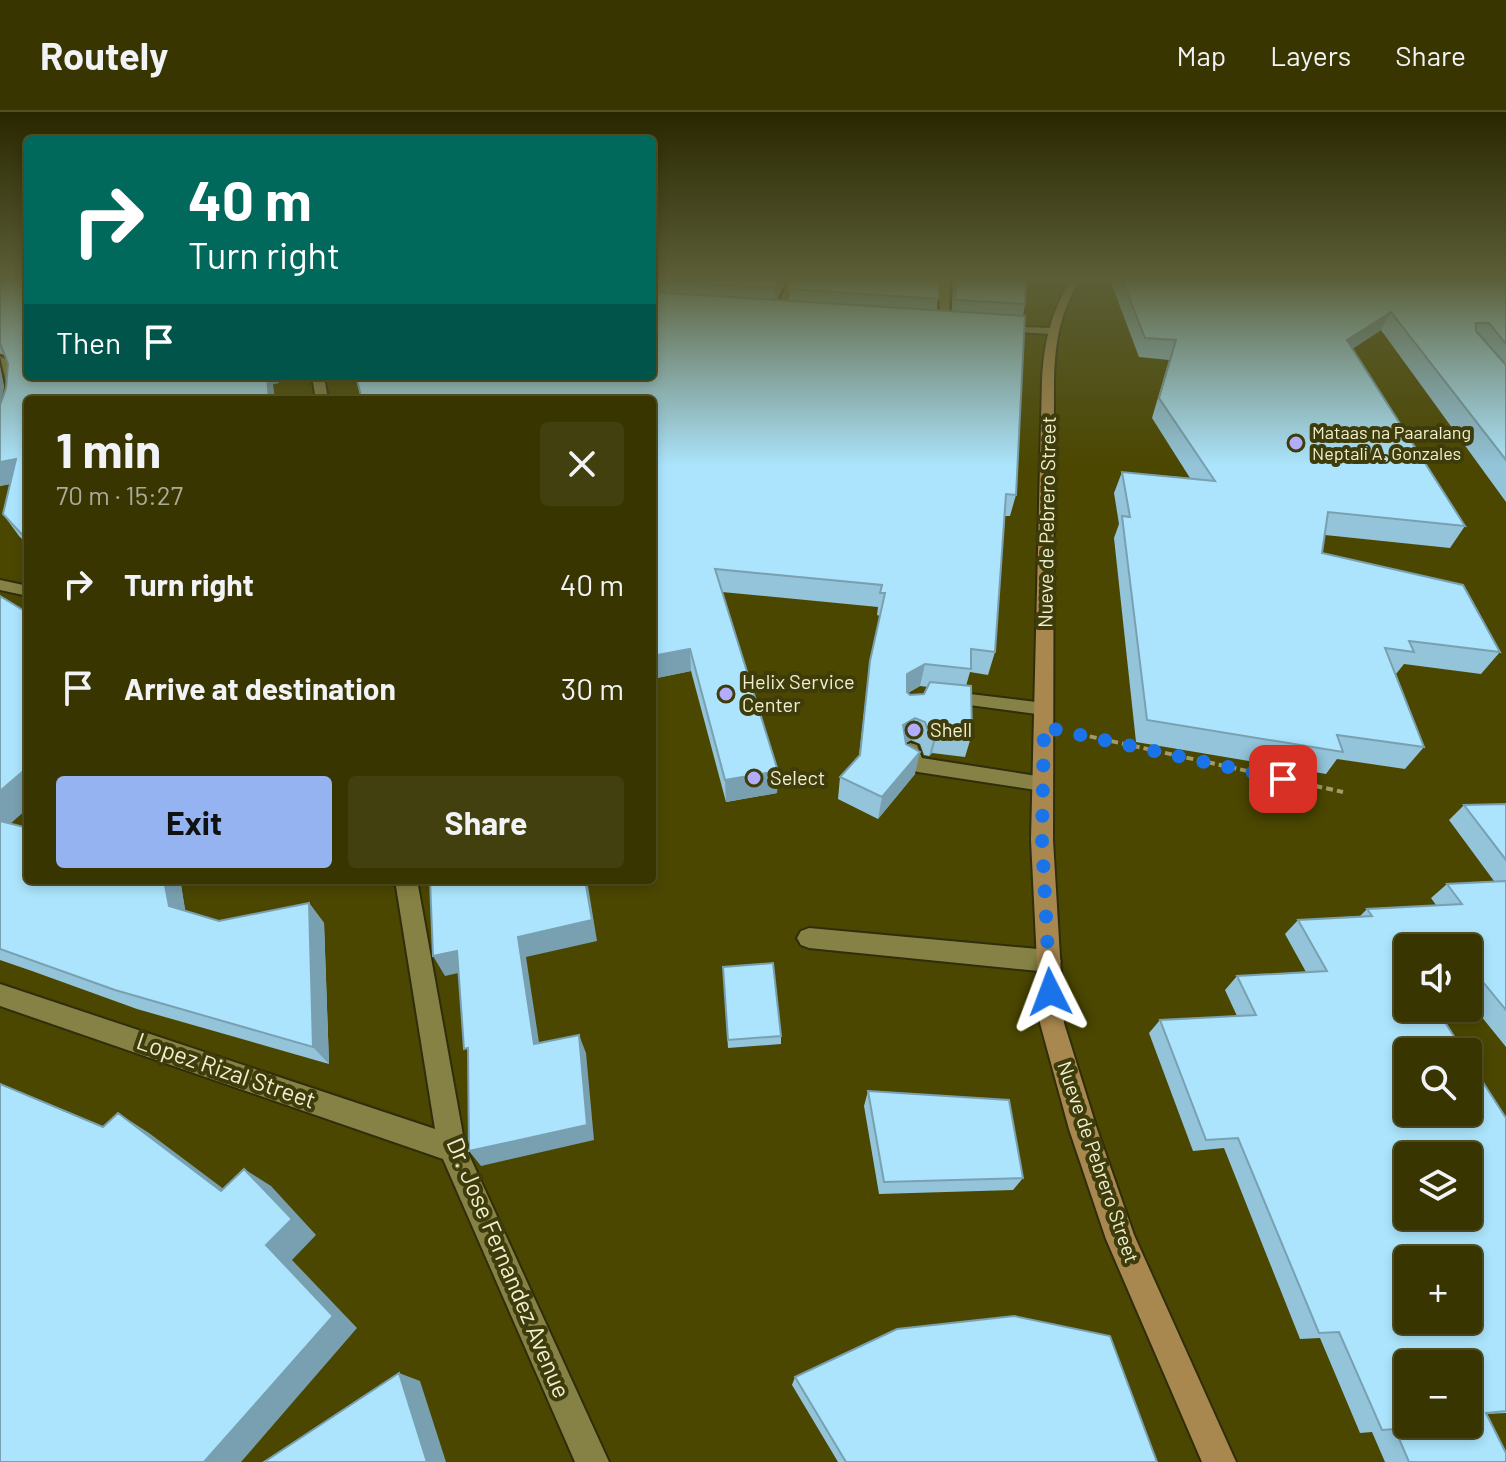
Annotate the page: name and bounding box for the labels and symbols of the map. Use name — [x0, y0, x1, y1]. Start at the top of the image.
street label: Nueve de Pebrero Street — [1032, 416, 1060, 628]
place label: Mataas na Paaralang Neptali A. Gonzales — [1312, 421, 1471, 464]
marker: Mataas na Paaralang Neptali A. Gonzales — [1287, 434, 1305, 452]
place label: Helix Service Center — [742, 669, 855, 716]
marker: Helix Service Center — [717, 685, 735, 703]
place label: Shell — [930, 717, 972, 741]
marker: Shell — [905, 721, 923, 739]
pin — [1249, 745, 1317, 813]
place label: Select — [770, 765, 825, 789]
marker: Select — [745, 769, 763, 787]
position arrow — [1008, 950, 1092, 1034]
street label: Lopez Rizal Street — [133, 1025, 320, 1114]
street label: Nueve de Pebrero Street — [1053, 1058, 1145, 1266]
street label: Dr. Jose Fernandez Avenue — [441, 1133, 577, 1402]

